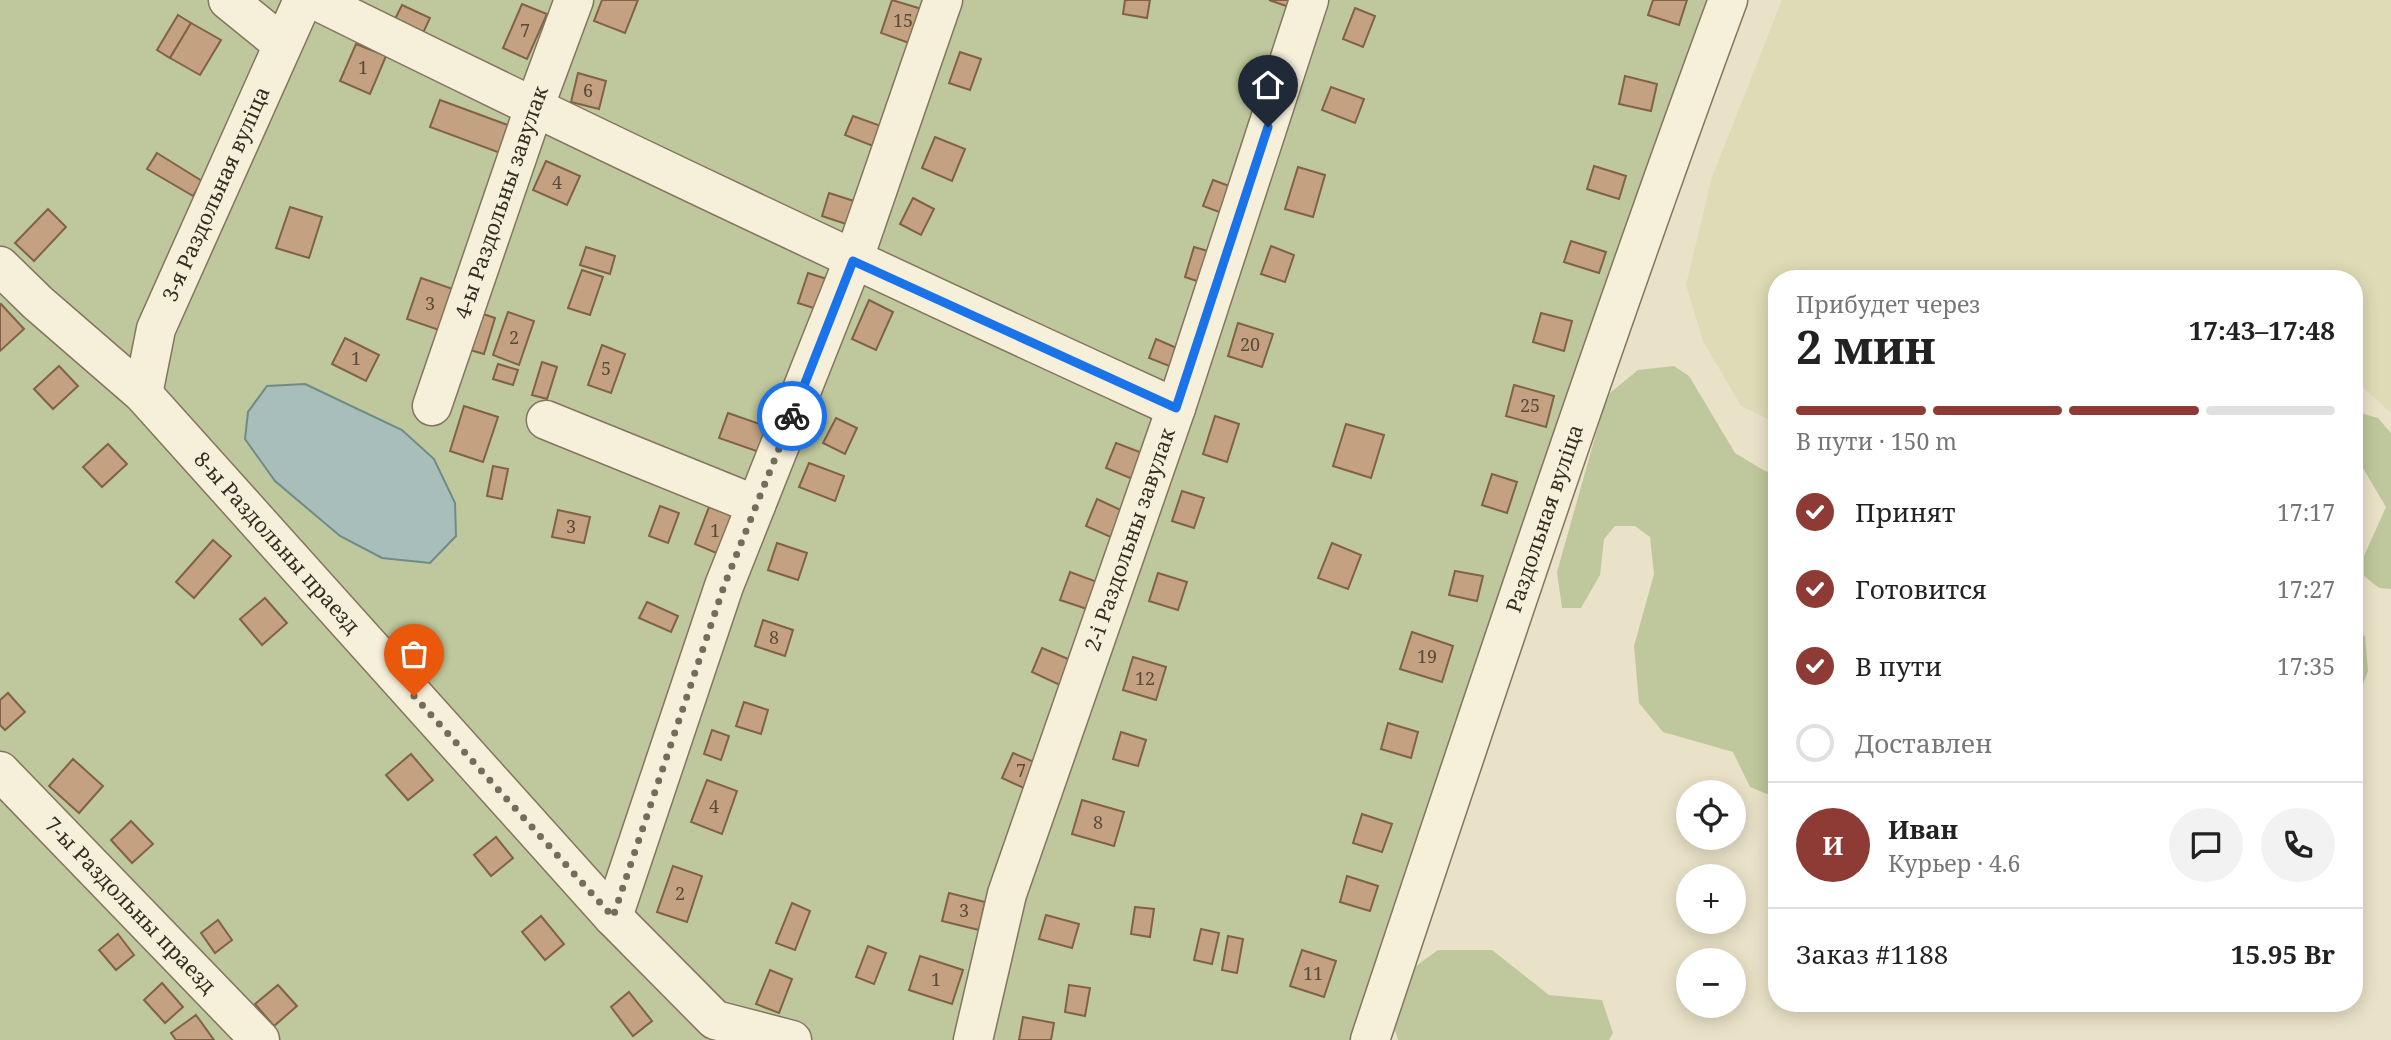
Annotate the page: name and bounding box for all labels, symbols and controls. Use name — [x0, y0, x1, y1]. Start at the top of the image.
house number: 15 — [893, 8, 913, 32]
house number: 7 — [520, 18, 530, 42]
house number: 1 — [358, 55, 368, 79]
pin — [1238, 55, 1298, 127]
icon: home — [1249, 66, 1287, 104]
house number: 6 — [583, 78, 593, 102]
street label: 4-ы Раздольны завулак — [448, 81, 554, 323]
street label: 3-я Раздольная вуліца — [155, 82, 276, 306]
house number: 4 — [552, 170, 562, 194]
text: Прибудет через — [1796, 288, 1980, 320]
house number: 3 — [425, 291, 435, 315]
text: 17:43–17:48 — [2189, 312, 2335, 348]
text: 2 мин — [1796, 315, 1935, 377]
house number: 2 — [509, 325, 519, 349]
house number: 20 — [1240, 332, 1260, 356]
house number: 1 — [351, 346, 361, 370]
house number: 5 — [601, 356, 611, 380]
courier — [757, 381, 827, 451]
house number: 25 — [1520, 393, 1540, 417]
icon: bike — [773, 397, 811, 435]
street label: Раздольная вуліца — [1499, 420, 1589, 616]
street label: 2-і Раздольны завулак — [1077, 423, 1181, 655]
text: В пути · 150 m — [1796, 425, 1957, 457]
street label: 8-ы Раздольны праезд — [188, 445, 366, 639]
icon: check — [1796, 493, 1834, 531]
text: Принят — [1855, 494, 1956, 530]
text: 17:17 — [2277, 496, 2335, 528]
house number: 3 — [566, 514, 576, 538]
house number: 1 — [710, 518, 720, 542]
icon: check — [1796, 570, 1834, 608]
text: Готовится — [1855, 571, 1987, 607]
text: 17:27 — [2277, 573, 2335, 605]
pin — [384, 624, 444, 696]
house number: 8 — [769, 625, 779, 649]
icon: bag — [395, 635, 433, 673]
house number: 19 — [1417, 644, 1437, 668]
icon: check — [1796, 647, 1834, 685]
text: В пути — [1855, 648, 1942, 684]
text: 17:35 — [2277, 650, 2335, 682]
house number: 12 — [1135, 666, 1155, 690]
text: Доставлен — [1855, 725, 1992, 761]
house number: 7 — [1016, 758, 1026, 782]
map controls — [1676, 780, 1746, 1018]
button: locate — [1676, 780, 1746, 850]
house number: 4 — [709, 794, 719, 818]
button: chat — [2169, 808, 2243, 882]
button: phone — [2261, 808, 2335, 882]
street label: 7-ы Раздольны праезд — [39, 810, 223, 999]
house number: 8 — [1093, 810, 1103, 834]
text: Иван — [1888, 811, 1958, 847]
text: И — [1822, 827, 1844, 863]
text: Курьер · 4.6 — [1888, 847, 2020, 879]
button: + — [1676, 864, 1746, 934]
house number: 2 — [675, 881, 685, 905]
house number: 3 — [959, 898, 969, 922]
text: Заказ #1188 — [1796, 936, 1948, 972]
text: 15.95 Br — [2231, 936, 2335, 972]
button: − — [1676, 948, 1746, 1018]
house number: 11 — [1303, 961, 1323, 985]
house number: 1 — [931, 967, 941, 991]

